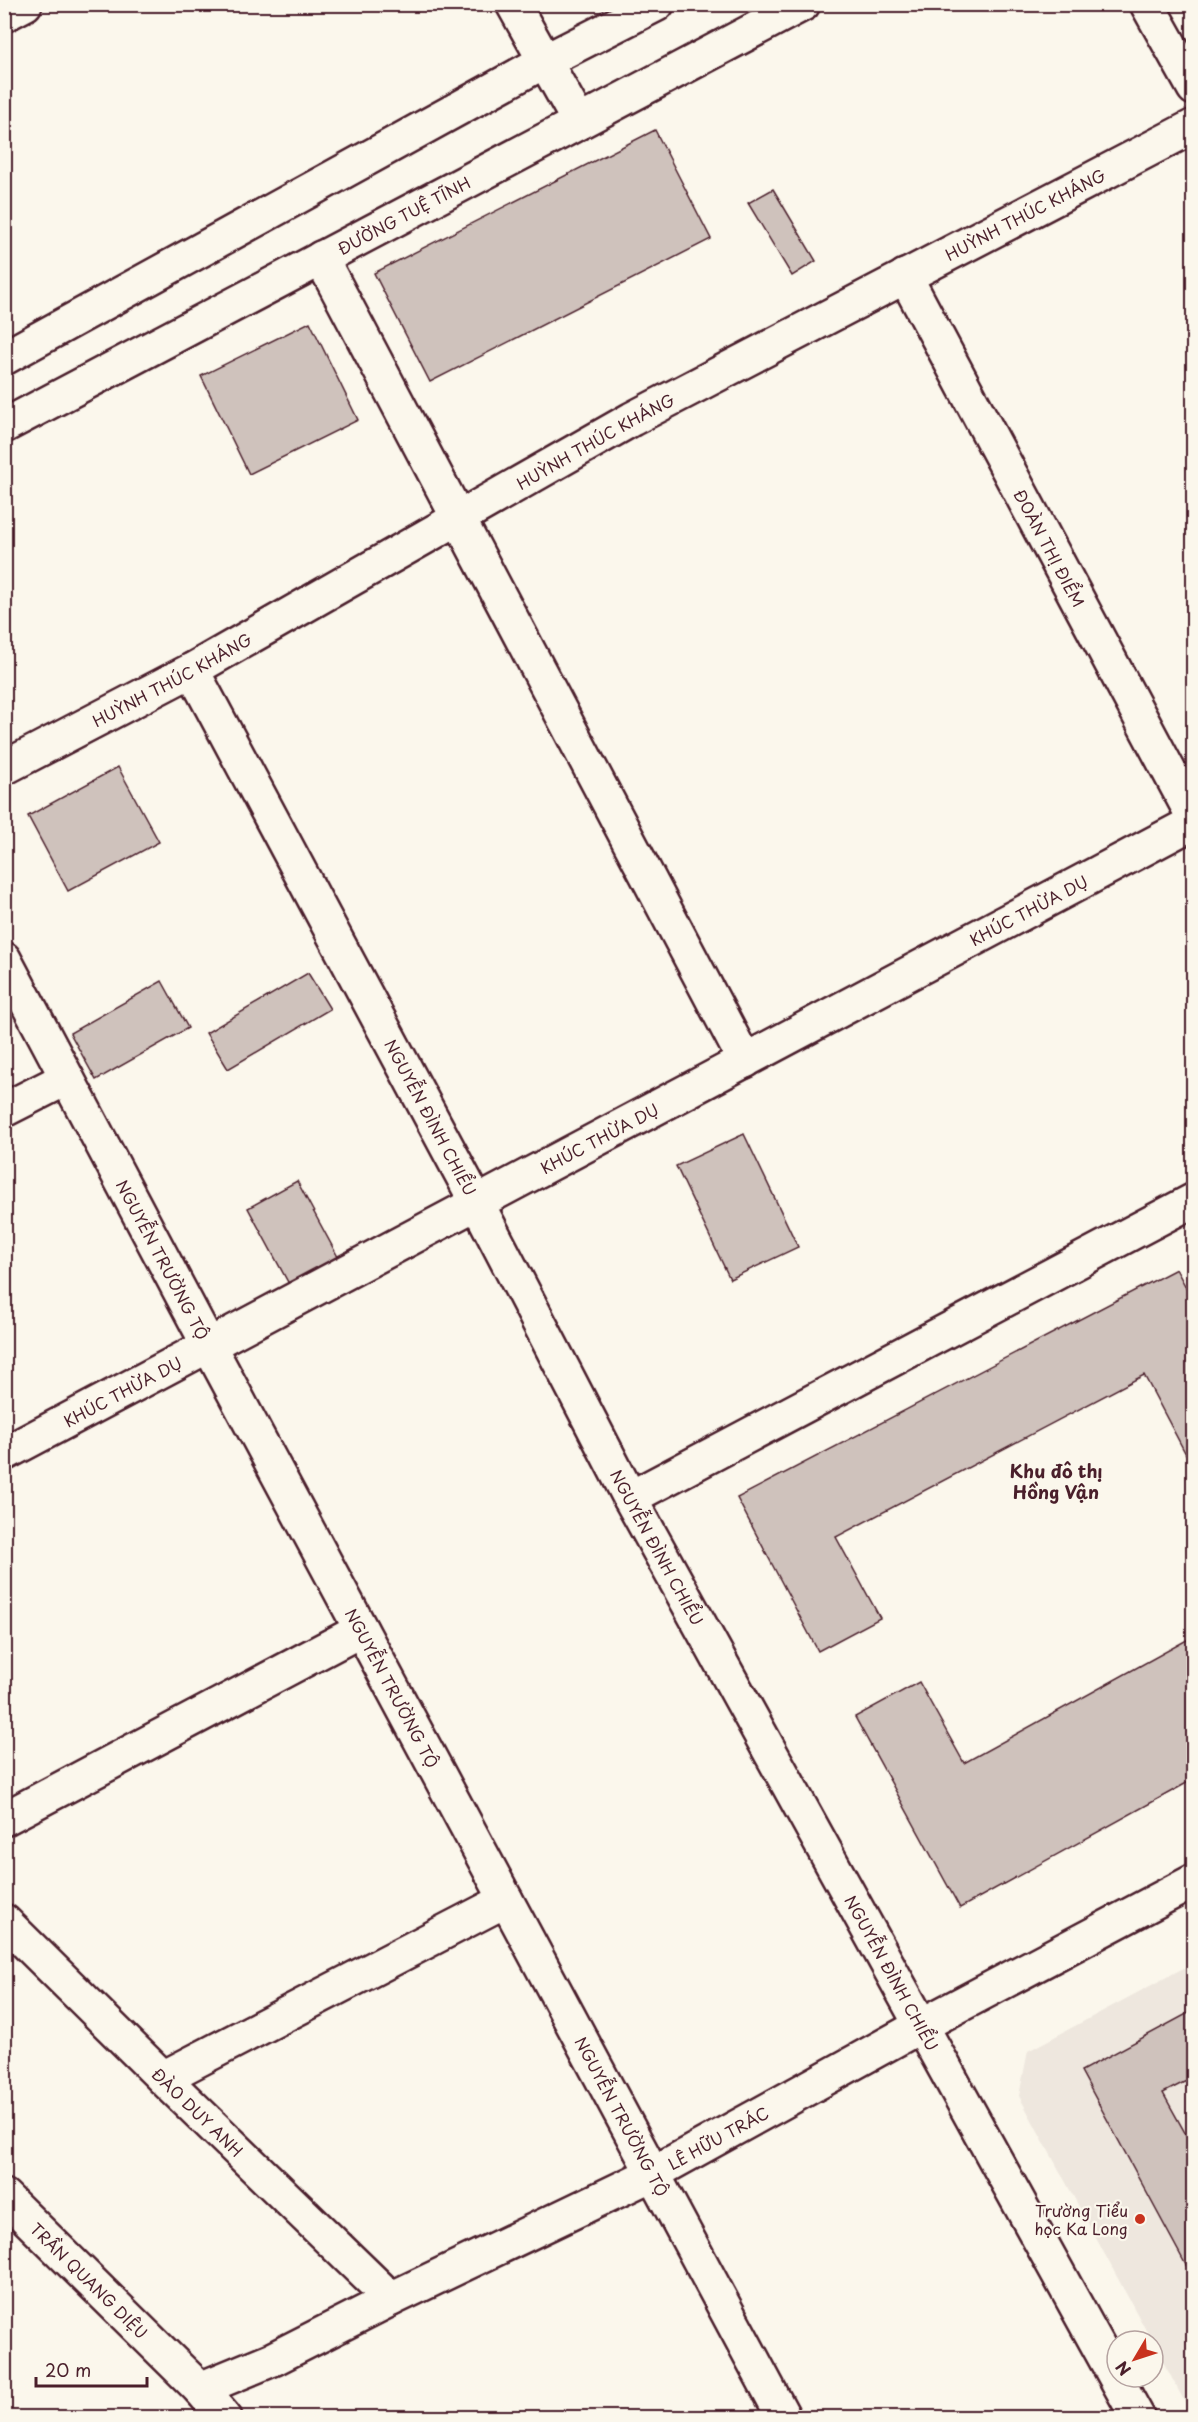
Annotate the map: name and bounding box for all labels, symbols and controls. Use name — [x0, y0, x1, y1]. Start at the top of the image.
street label: HUỲNH THÚC KHÁNG — [941, 162, 1110, 266]
street label: ĐƯỜNG TUỆ TĨNH — [333, 170, 474, 260]
street label: HUỲNH THÚC KHÁNG — [512, 387, 679, 495]
street label: ĐOÀN THỊ ĐIỂM — [1009, 485, 1091, 611]
street label: HUỲNH THÚC KHÁNG — [88, 626, 256, 732]
street label: KHÚC THỪA DỤ — [965, 869, 1092, 951]
street label: NGUYỄN ĐÌNH CHIỂU — [379, 1035, 483, 1200]
street label: KHÚC THỪA DỤ — [536, 1097, 663, 1179]
street label: NGUYỄN TRƯỜNG TỘ — [111, 1175, 215, 1344]
street label: KHÚC THỪA DỤ — [59, 1350, 186, 1432]
district label: Khu đô thị Hồng Vận — [1010, 1457, 1102, 1505]
street label: NGUYỄN ĐÌNH CHIỂU — [605, 1465, 710, 1629]
street label: NGUYỄN TRƯỜNG TỘ — [340, 1604, 445, 1772]
street label: NGUYỄN ĐÌNH CHIỂU — [839, 1891, 945, 2055]
street label: NGUYỄN TRƯỜNG TỘ — [569, 2032, 675, 2200]
street label: ĐÀO DUY ANH — [147, 2062, 249, 2162]
street label: LÊ HỮU TRÁC — [663, 2100, 773, 2175]
place label: Trường Tiểu học Ka Long — [1034, 2198, 1128, 2240]
marker: Trường Tiểu học Ka Long — [1133, 2212, 1147, 2226]
street label: TRẦN QUANG DIỆU — [25, 2217, 154, 2344]
north arrow — [1105, 2329, 1165, 2389]
scale bar — [36, 2350, 147, 2388]
text: 20 m — [45, 2356, 91, 2383]
text: N — [1109, 2357, 1136, 2382]

